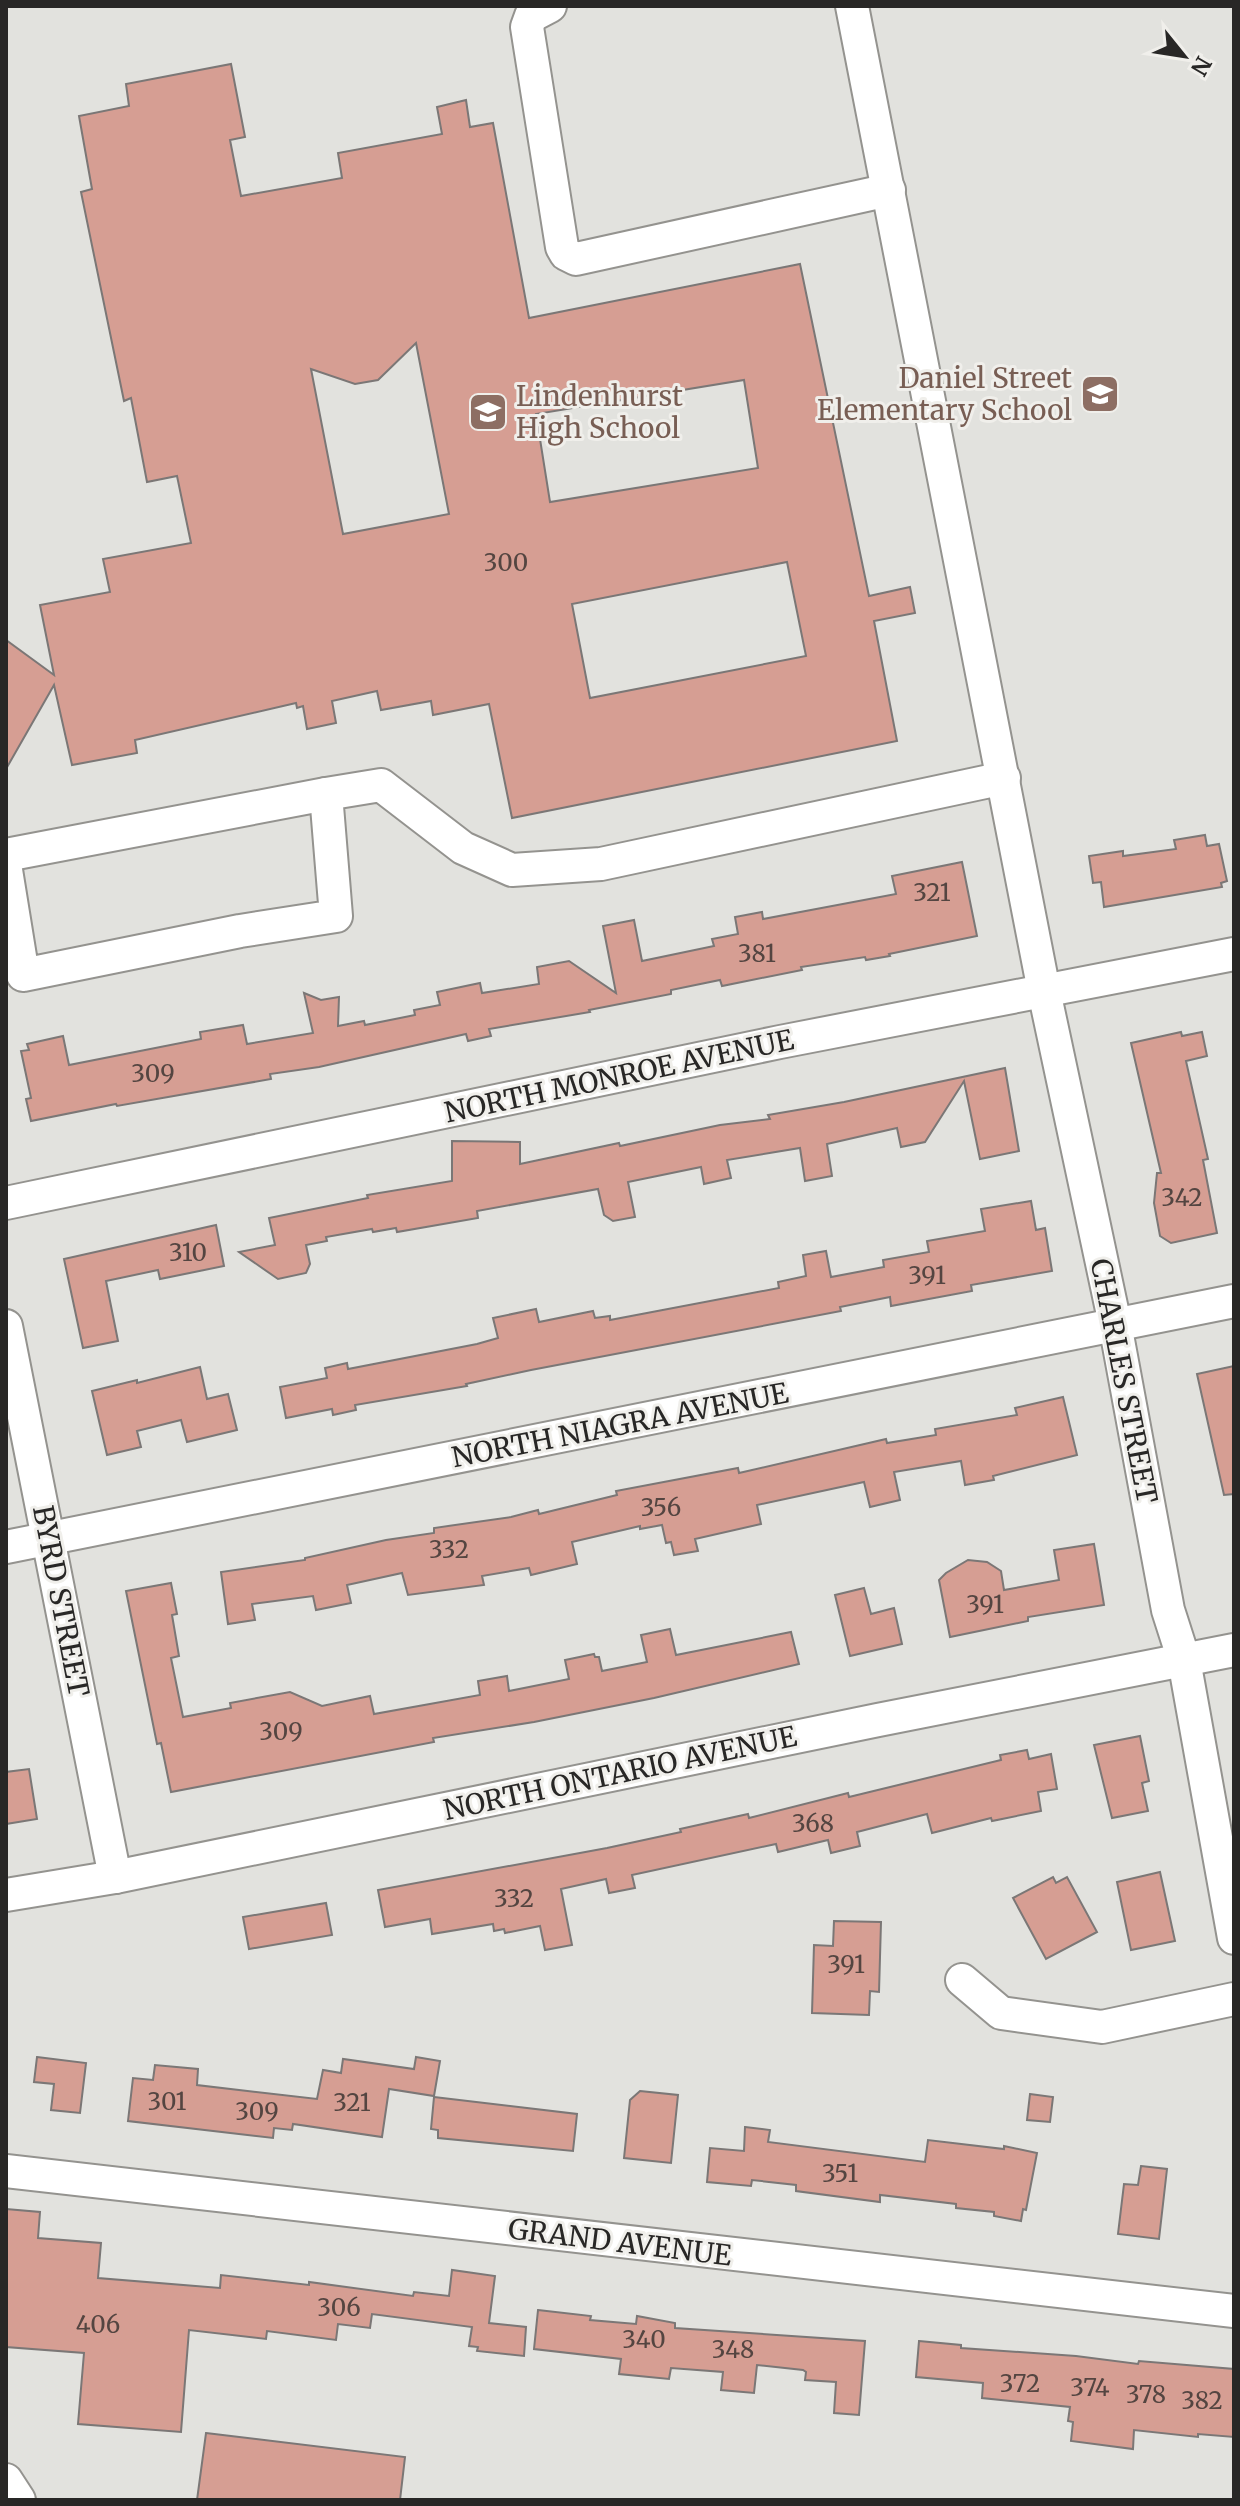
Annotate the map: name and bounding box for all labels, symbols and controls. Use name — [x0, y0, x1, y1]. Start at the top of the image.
north arrow — [1144, 16, 1224, 96]
text: N — [1185, 51, 1218, 81]
place label: Daniel Street Elementary School — [817, 360, 1072, 428]
school or university icon: Daniel Street Elementary School — [1079, 373, 1121, 415]
place label: Lindenhurst High School — [516, 378, 683, 446]
school or university icon: Lindenhurst High School — [467, 391, 509, 433]
house number: 300 — [484, 547, 528, 578]
house number: 321 — [913, 877, 951, 908]
house number: 381 — [738, 938, 776, 969]
street label: NORTH MONROE AVENUE — [441, 1021, 797, 1131]
house number: 309 — [131, 1058, 175, 1089]
house number: 342 — [1161, 1182, 1203, 1213]
house number: 310 — [169, 1237, 207, 1268]
street label: CHARLES STREET — [1083, 1256, 1165, 1506]
house number: 391 — [908, 1260, 946, 1291]
street label: NORTH NIAGRA AVENUE — [449, 1375, 792, 1475]
house number: 356 — [641, 1492, 681, 1523]
street label: BYRD STREET — [25, 1502, 97, 1700]
house number: 332 — [429, 1534, 469, 1565]
house number: 391 — [966, 1589, 1004, 1620]
house number: 309 — [259, 1716, 303, 1747]
street label: NORTH ONTARIO AVENUE — [440, 1718, 800, 1828]
house number: 368 — [792, 1808, 834, 1839]
house number: 332 — [494, 1883, 534, 1914]
house number: 391 — [827, 1949, 865, 1980]
house number: 301 — [148, 2086, 187, 2117]
house number: 321 — [333, 2087, 371, 2118]
house number: 309 — [235, 2096, 279, 2127]
house number: 351 — [822, 2158, 858, 2189]
street label: GRAND AVENUE — [506, 2210, 734, 2274]
house number: 306 — [317, 2292, 361, 2323]
house number: 406 — [76, 2309, 120, 2340]
house number: 340 — [622, 2324, 666, 2355]
house number: 348 — [712, 2334, 754, 2365]
house number: 372 — [1000, 2368, 1040, 2399]
house number: 374 — [1070, 2372, 1110, 2403]
house number: 378 — [1126, 2379, 1166, 2410]
house number: 382 — [1181, 2385, 1223, 2416]

